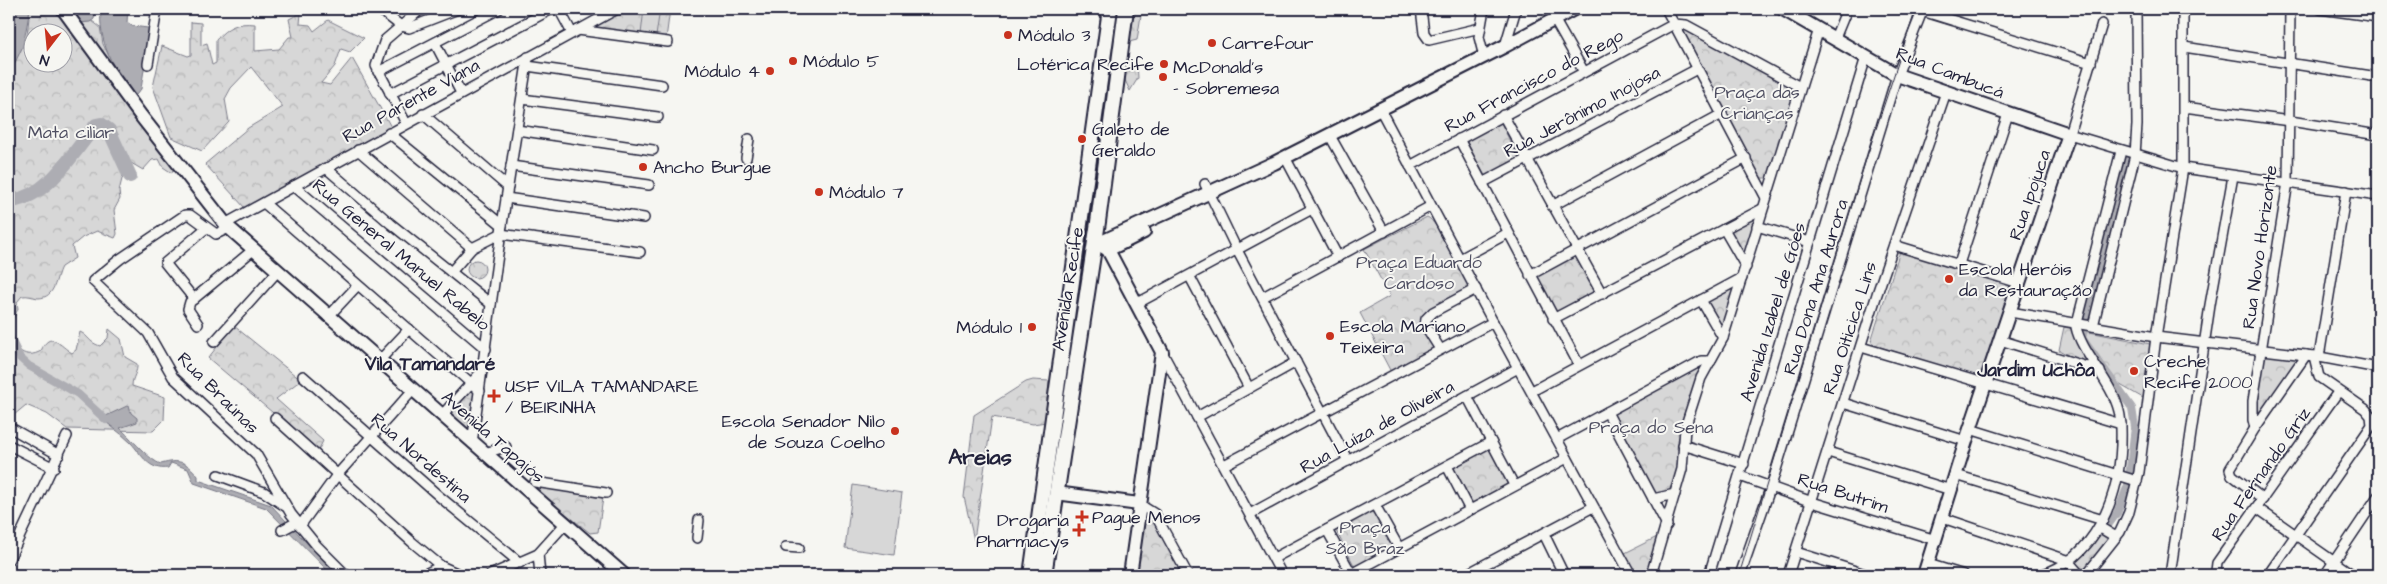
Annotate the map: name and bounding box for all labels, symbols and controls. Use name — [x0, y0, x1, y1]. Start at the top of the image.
north arrow — [22, 22, 72, 72]
place label: Módulo 3 — [1018, 23, 1091, 48]
street label: Rua Francisco do Rego — [1440, 23, 1628, 140]
marker: Módulo 3 — [1002, 29, 1014, 41]
place label: Carrefour — [1222, 31, 1313, 56]
marker: Carrefour — [1206, 37, 1218, 49]
street label: Rua Cambucá — [1892, 41, 2008, 105]
text: N — [38, 49, 52, 70]
place label: Módulo 5 — [803, 49, 880, 74]
place label: Lotérica Recife — [1017, 52, 1154, 77]
street label: Rua Parente Viana — [338, 53, 484, 149]
marker: Módulo 5 — [787, 55, 799, 67]
place label: McDonald's - Sobremesa — [1173, 55, 1279, 101]
marker: Lotérica Recife — [1158, 58, 1170, 70]
place label: Módulo 4 — [684, 59, 760, 84]
street label: Rua Jerônimo Inojosa — [1499, 60, 1665, 164]
marker: Módulo 4 — [764, 65, 776, 77]
marker: McDonald's - Sobremesa — [1157, 71, 1169, 83]
park label: Praça das Crianças — [1714, 80, 1800, 126]
place label: Galeto de Geraldo — [1092, 117, 1170, 163]
park label: Mata ciliar — [28, 120, 114, 145]
marker: Galeto de Geraldo — [1076, 133, 1088, 145]
street label: Rua Ipojuca — [2003, 146, 2057, 244]
place label: Ancho Burgue — [653, 155, 771, 181]
marker: Ancho Burgue — [637, 161, 649, 173]
street label: Rua Novo Horizonte — [2236, 163, 2284, 331]
street label: Rua General Manuel Rabelo — [307, 173, 495, 337]
place label: Módulo 7 — [829, 180, 904, 205]
marker: Módulo 7 — [813, 186, 825, 198]
street label: Rua Dona Ana Aurora — [1777, 196, 1855, 378]
street label: Avenida Izabel de Góes — [1734, 219, 1812, 405]
street label: Avenida Recife — [1046, 225, 1090, 353]
park label: Praça Eduardo Cardoso — [1356, 250, 1482, 296]
place label: Escola Heróis da Restauração — [1959, 257, 2092, 303]
street label: Rua Oiticica Lins — [1817, 258, 1883, 398]
marker: Escola Heróis da Restauração — [1943, 273, 1955, 285]
place label: Escola Mariano Teixeira — [1340, 314, 1465, 360]
place label: Módulo 1 — [956, 315, 1022, 340]
marker: Módulo 1 — [1026, 321, 1038, 333]
marker: Escola Mariano Teixeira — [1324, 330, 1336, 342]
street label: Rua Braúnas — [171, 346, 265, 440]
place label: Creche Recife 2000 — [2144, 349, 2253, 395]
district label: Vila Tamandaré — [364, 351, 496, 378]
district label: Jardim Uchôa — [1976, 357, 2095, 384]
marker: Creche Recife 2000 — [2128, 365, 2140, 377]
place label: USF VILA TAMANDARE / BEIRINHA — [505, 374, 699, 420]
street label: Rua Luíza de Oliveira — [1295, 374, 1459, 480]
street label: Avenida Tapajós — [436, 385, 550, 489]
marker: USF VILA TAMANDARE / BEIRINHA — [487, 389, 501, 403]
street label: Rua Fernando Griz — [2205, 402, 2317, 546]
street label: Rua Nordestina — [365, 407, 477, 509]
place label: Escola Senador Nilo de Souza Coelho — [722, 409, 885, 455]
park label: Praça do Sena — [1589, 415, 1713, 440]
marker: Escola Senador Nilo de Souza Coelho — [889, 425, 901, 437]
district label: Areias — [948, 442, 1012, 473]
street label: Rua Butrim — [1794, 467, 1892, 519]
place label: Pague Menos — [1092, 505, 1201, 531]
place label: Drogaria Pharmacys — [976, 508, 1069, 555]
marker: Pague Menos — [1076, 511, 1088, 523]
park label: Praça São Braz — [1326, 515, 1405, 561]
marker: Drogaria Pharmacys — [1073, 524, 1085, 536]

